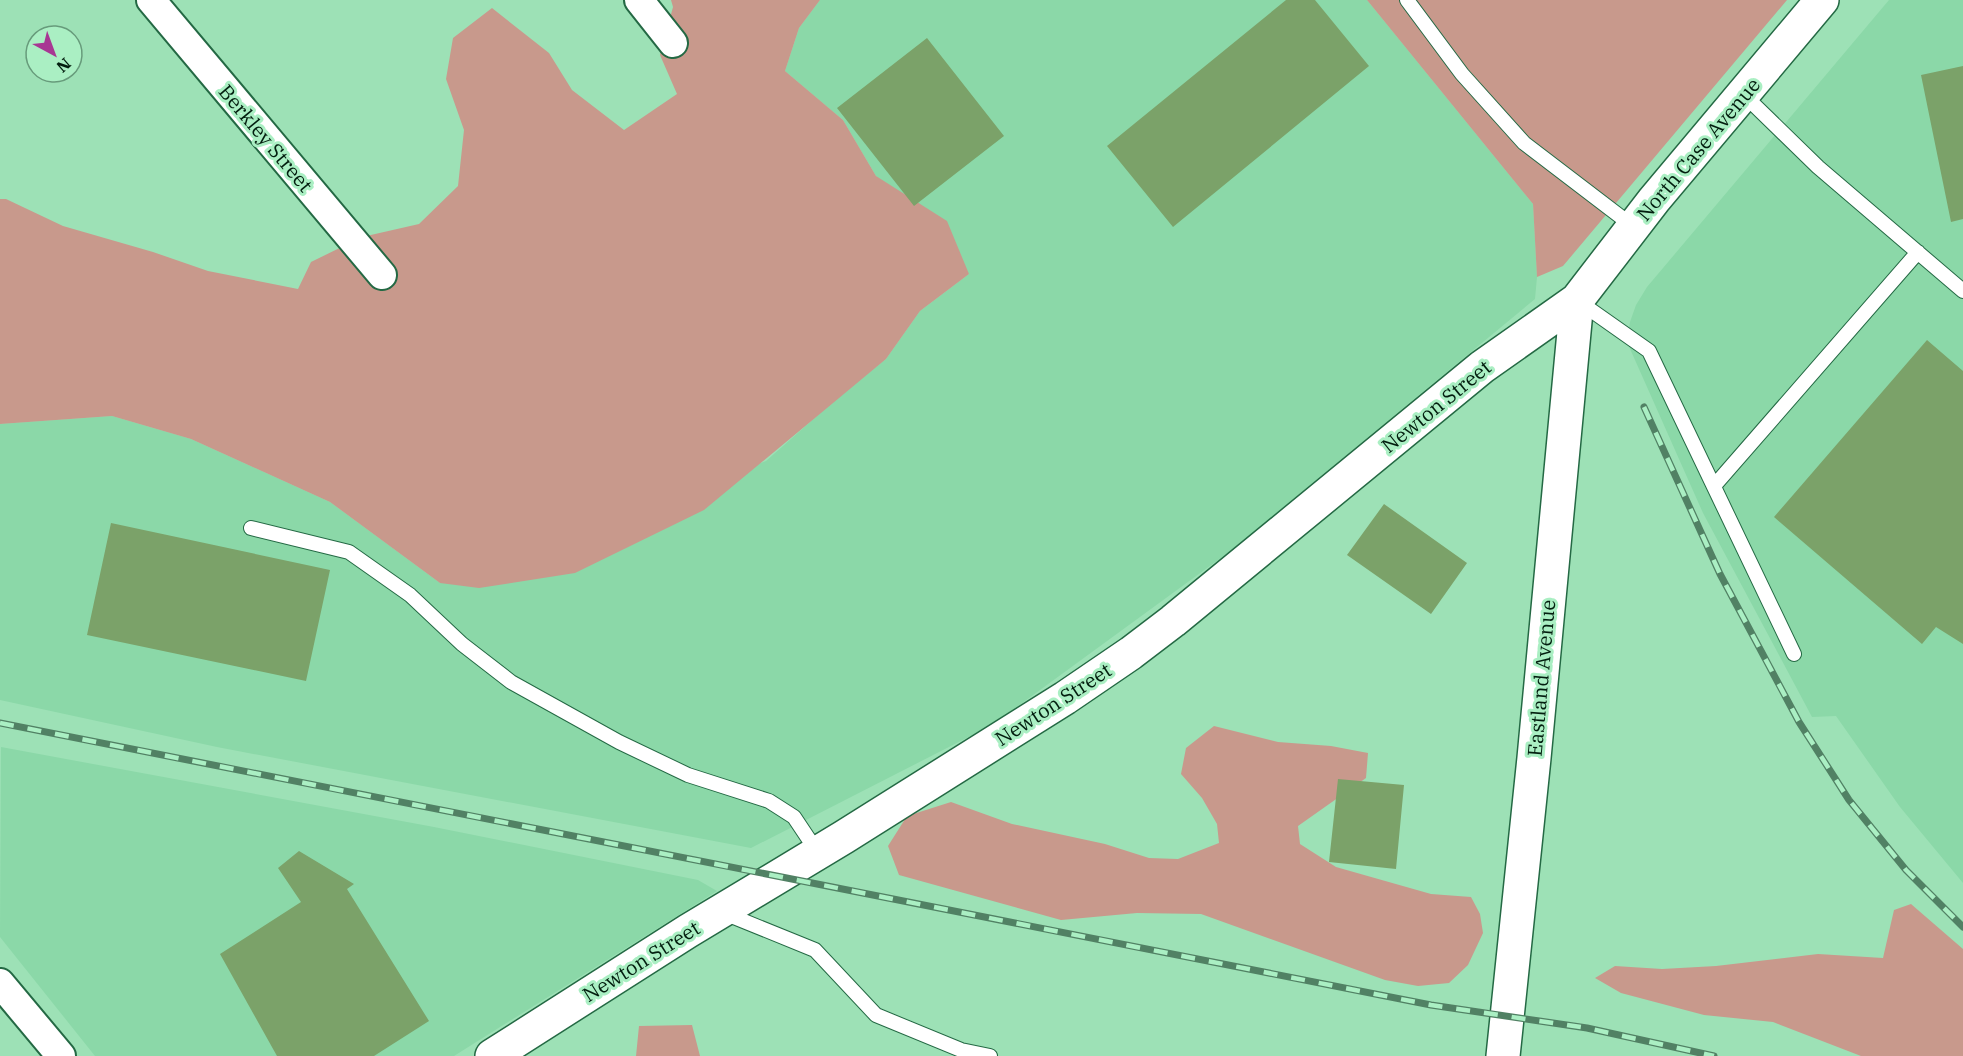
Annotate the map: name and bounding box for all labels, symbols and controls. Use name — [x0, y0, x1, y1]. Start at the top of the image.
north arrow — [24, 24, 84, 84]
text: N — [53, 54, 75, 77]
street label: North Case Avenue — [1630, 72, 1766, 226]
street label: Berkley Street — [213, 78, 319, 198]
street label: Newton Street — [1376, 353, 1496, 459]
street label: Eastland Avenue — [1521, 599, 1561, 757]
street label: Newton Street — [990, 656, 1116, 752]
street label: Newton Street — [577, 914, 705, 1008]

